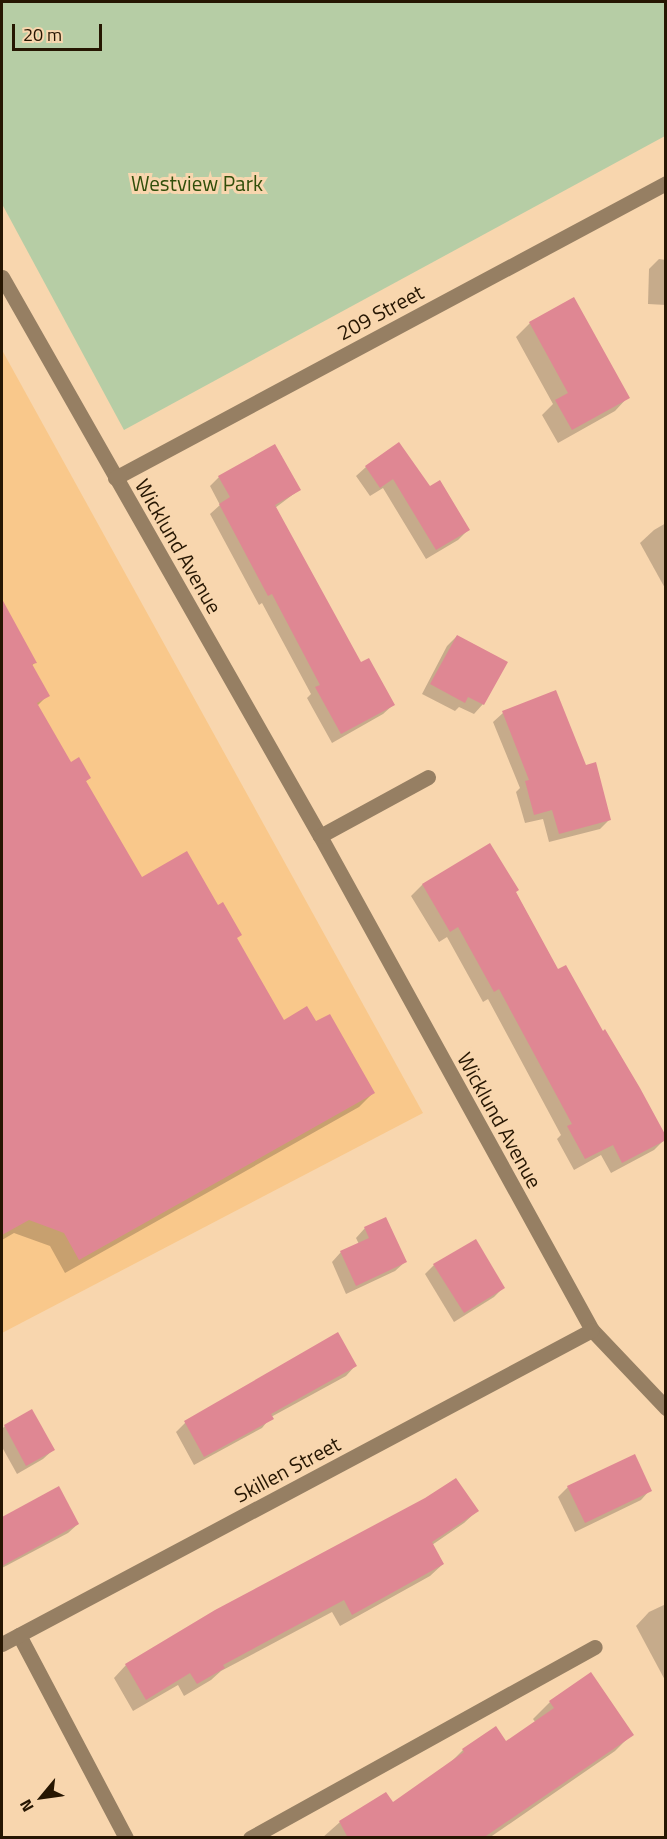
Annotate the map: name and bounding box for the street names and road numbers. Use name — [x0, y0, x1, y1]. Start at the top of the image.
street label: 209 Street — [333, 279, 427, 345]
street label: Wicklund Avenue — [130, 474, 228, 618]
street label: Wicklund Avenue — [452, 1048, 548, 1192]
street label: Skillen Street — [230, 1431, 344, 1507]

